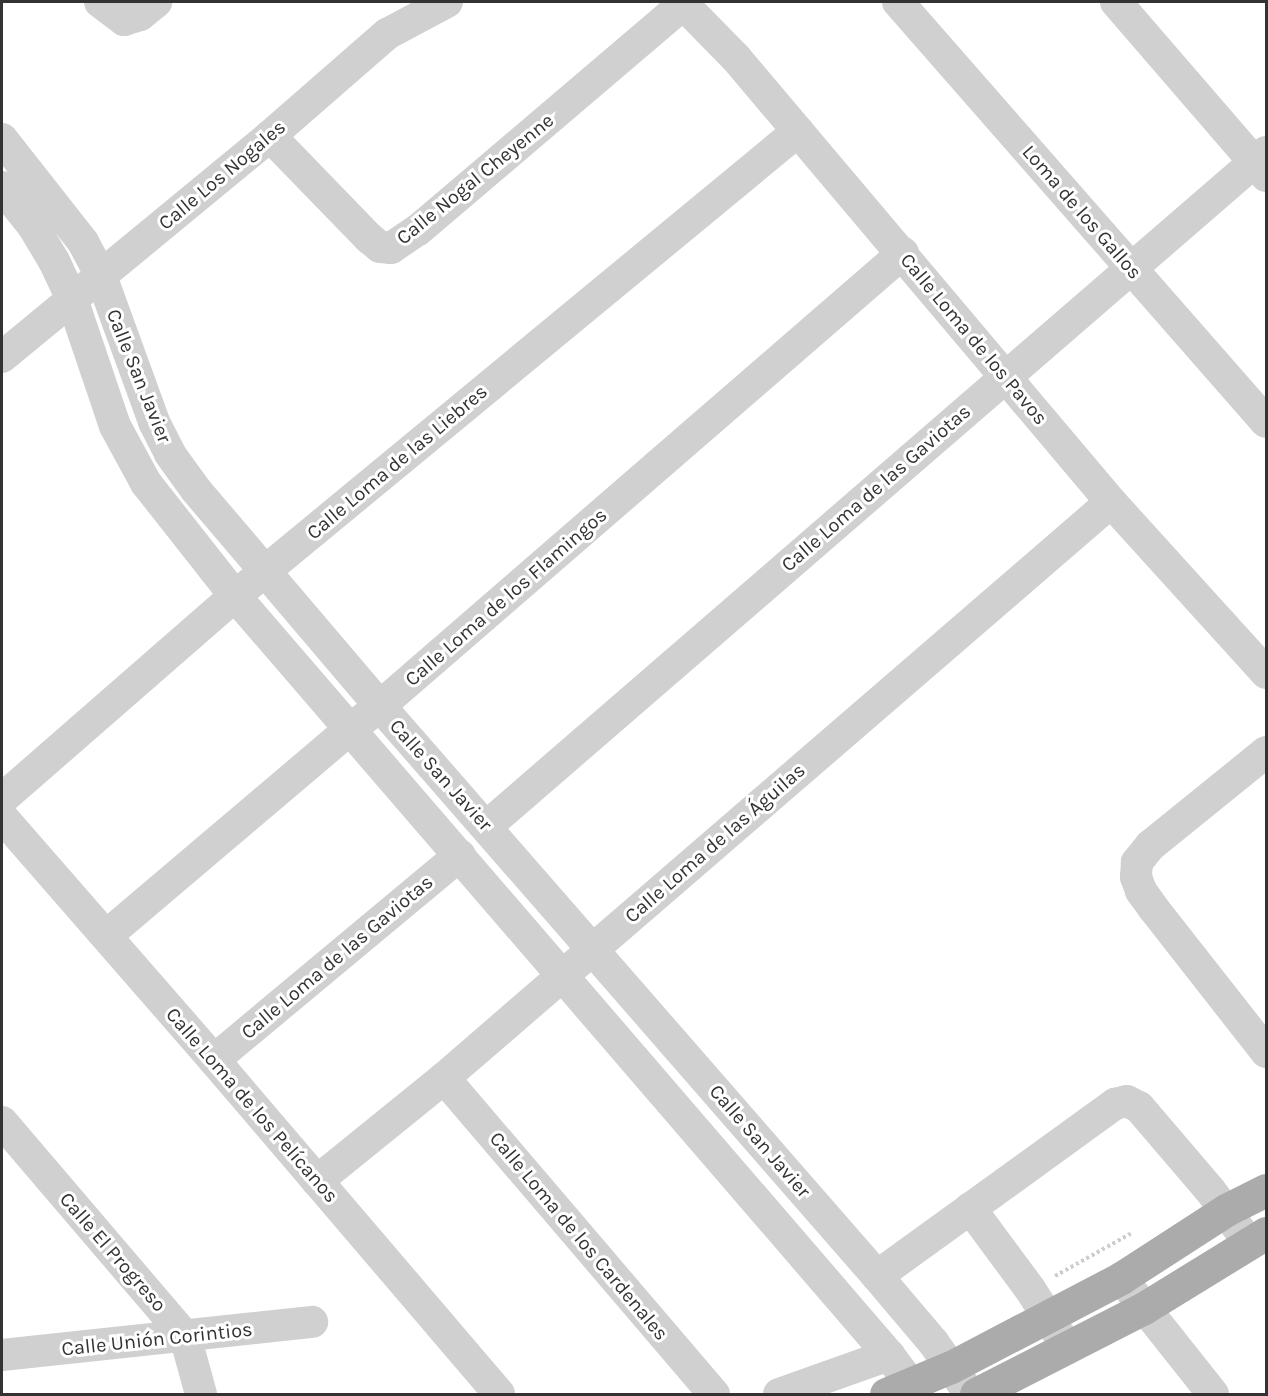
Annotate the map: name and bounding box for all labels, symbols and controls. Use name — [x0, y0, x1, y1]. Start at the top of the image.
street label: Calle Nogal Cheyenne — [392, 108, 558, 250]
street label: Calle Los Nogales — [154, 115, 290, 235]
street label: Loma de los Gallos — [1017, 140, 1147, 284]
street label: Calle Loma de los Pavos — [895, 248, 1053, 430]
street label: Calle San Javier — [101, 306, 177, 446]
street label: Calle Loma de las Liebres — [302, 379, 492, 545]
street label: Calle Loma de las Gaviotas — [776, 399, 976, 577]
street label: Calle Loma de los Flamingos — [400, 503, 612, 691]
street label: Calle San Javier — [385, 714, 497, 836]
street label: Calle Loma de las Águilas — [620, 758, 810, 928]
street label: Calle Loma de las Gaviotas — [236, 870, 438, 1044]
street label: Calle Loma de los Pelícanos — [161, 1003, 343, 1207]
street label: Calle San Javier — [704, 1080, 816, 1202]
street label: Calle Loma de los Cardenales — [485, 1127, 673, 1345]
street label: Calle El Progreso — [55, 1187, 171, 1317]
street label: Calle Unión Corintios — [60, 1317, 254, 1361]

